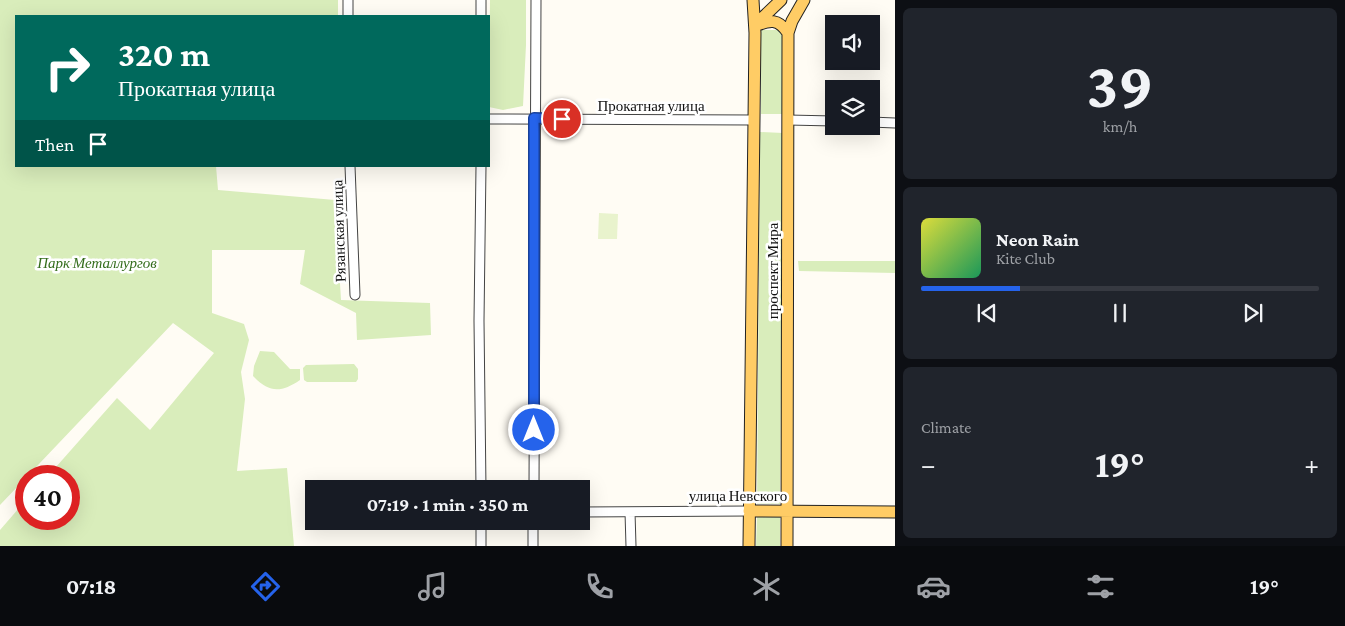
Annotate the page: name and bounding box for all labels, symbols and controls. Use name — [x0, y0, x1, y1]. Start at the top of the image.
map controls — [825, 15, 880, 135]
button: sound — [825, 15, 880, 70]
icon: right — [35, 35, 100, 100]
text: 320 m — [118, 35, 210, 74]
text: 39 — [1086, 49, 1154, 121]
text: Прокатная улица — [118, 76, 275, 101]
button: layers — [825, 80, 880, 135]
pin — [541, 98, 583, 140]
street label: Прокатная улица — [597, 98, 705, 114]
icon: arrive — [548, 105, 576, 133]
text: km/h — [1103, 118, 1137, 135]
icon: arrive — [84, 130, 112, 158]
text: Then — [35, 134, 74, 155]
street label: Рязанская улица — [329, 179, 349, 282]
street label: проспект Мира — [765, 222, 781, 319]
text: Neon Rain — [996, 229, 1079, 250]
text: Kite Club — [996, 250, 1055, 267]
park label: Парк Металлургов — [36, 255, 157, 271]
icon: previous — [973, 299, 1001, 327]
icon: pause — [1106, 299, 1134, 327]
icon: next — [1239, 299, 1267, 327]
position arrow — [507, 403, 559, 455]
text: Climate — [921, 419, 971, 436]
text: 19° — [1095, 443, 1145, 485]
text: − — [921, 449, 936, 480]
text: + — [1304, 449, 1319, 480]
speed limit sign: 40 — [15, 465, 80, 530]
street label: улица Невского — [689, 488, 787, 504]
text: 07:19 · 1 min · 350 m — [367, 494, 528, 515]
icon: directions — [248, 569, 283, 604]
icon: music — [415, 569, 450, 604]
icon: phone — [582, 569, 617, 604]
icon: climate — [749, 569, 784, 604]
icon: car — [916, 569, 951, 604]
icon: filters — [1083, 569, 1118, 604]
text: 07:18 — [66, 574, 116, 599]
text: 19° — [1250, 574, 1279, 599]

